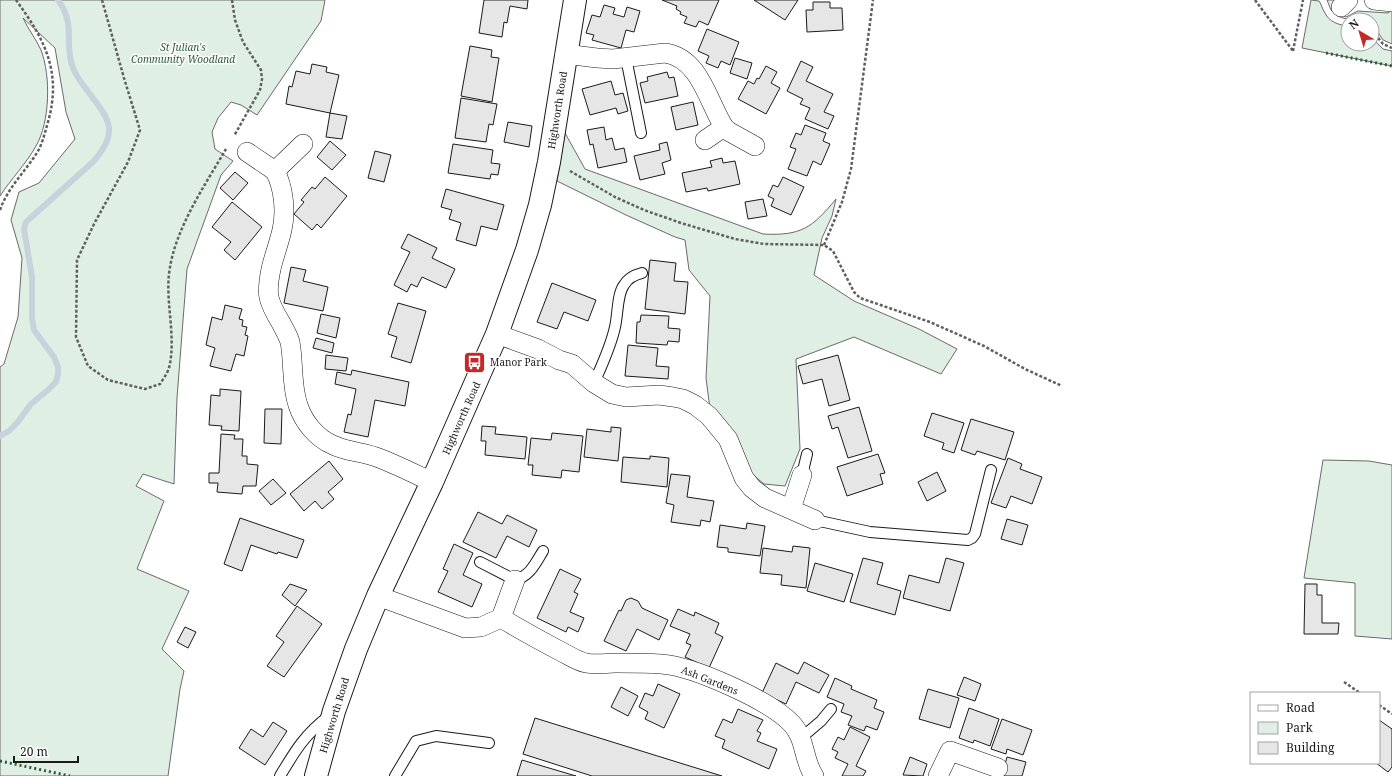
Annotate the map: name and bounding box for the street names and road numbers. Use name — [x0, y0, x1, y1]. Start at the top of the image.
street label: Highworth Road — [544, 70, 570, 150]
street label: Highworth Road — [439, 379, 483, 457]
street label: Ash Gardens — [679, 662, 741, 698]
street label: Highworth Road — [316, 675, 352, 755]

